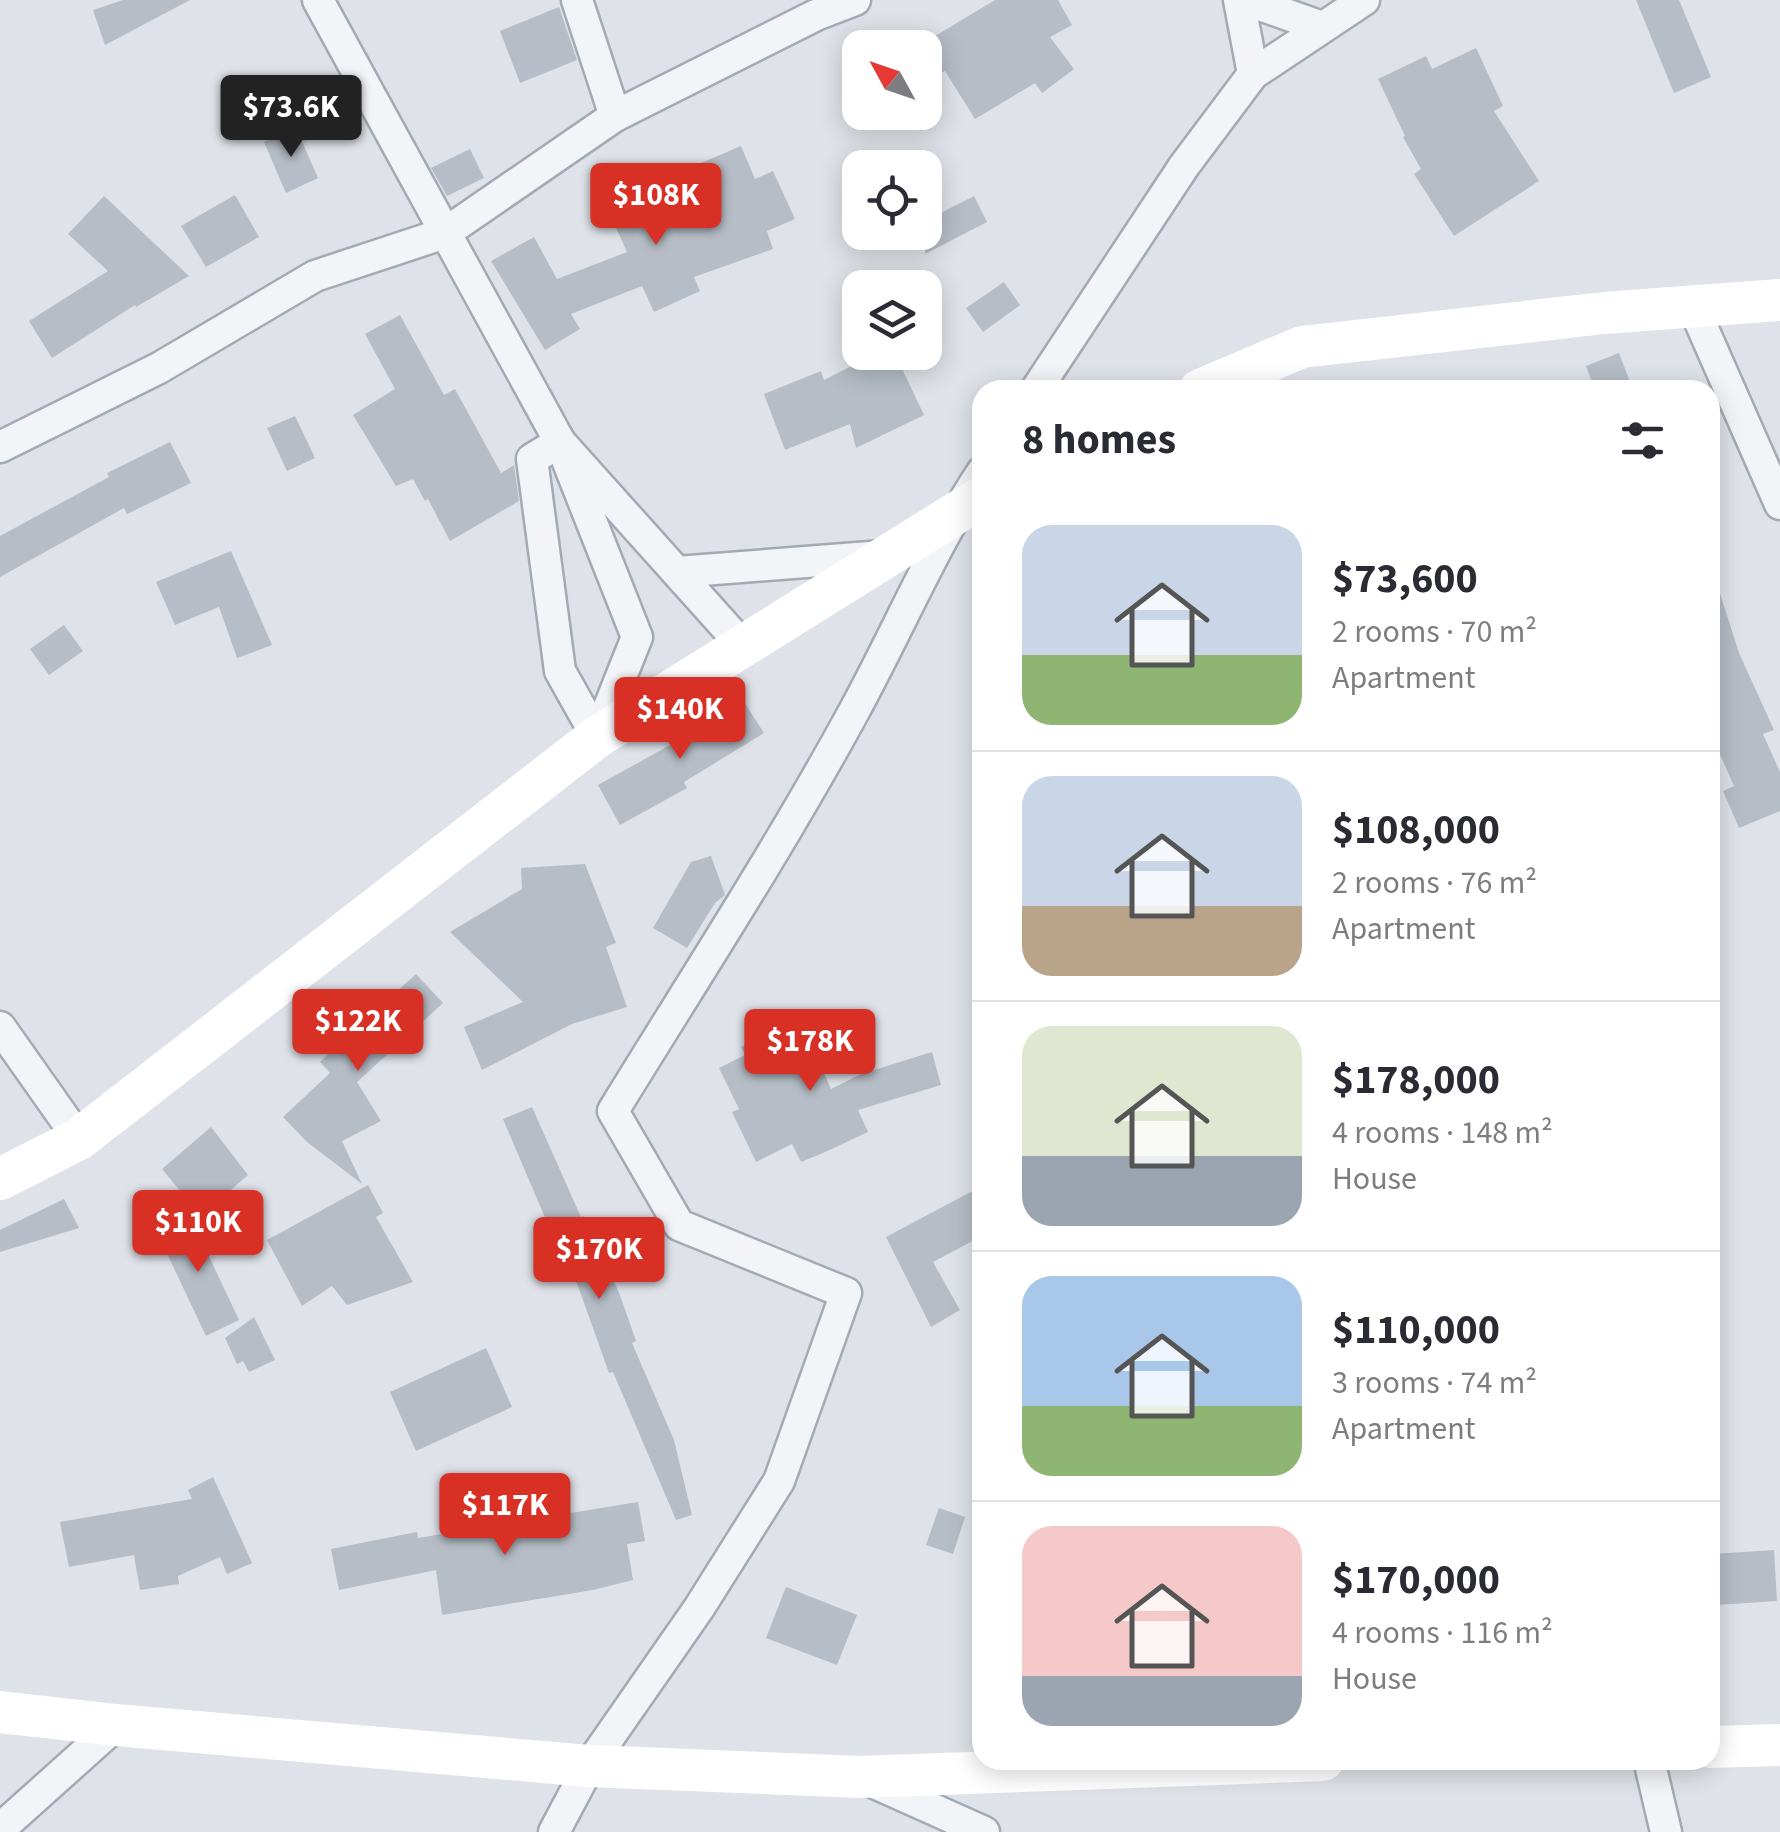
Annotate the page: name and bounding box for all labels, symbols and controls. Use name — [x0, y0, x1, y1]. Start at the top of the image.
north arrow — [842, 30, 942, 130]
map controls — [842, 30, 942, 370]
pin: $73.6K — [210, 75, 372, 160]
text: $73.6K — [243, 84, 339, 130]
button: locate — [842, 150, 942, 250]
pin: $108K — [586, 163, 726, 248]
text: $108K — [612, 172, 700, 218]
button: layers — [842, 270, 942, 370]
text: 8 homes — [1022, 410, 1176, 470]
icon: filters — [1615, 413, 1670, 468]
text: $73,600 — [1332, 549, 1478, 609]
icon: home — [1102, 565, 1222, 685]
text: 2 rooms · 70 m² — [1332, 609, 1537, 655]
text: Apartment — [1332, 655, 1475, 701]
pin: $140K — [610, 677, 750, 762]
text: $140K — [636, 686, 724, 732]
text: $108,000 — [1332, 800, 1500, 860]
icon: home — [1102, 816, 1222, 936]
text: 2 rooms · 76 m² — [1332, 860, 1537, 906]
text: Apartment — [1332, 906, 1475, 952]
pin: $122K — [288, 989, 428, 1074]
text: $122K — [314, 998, 402, 1044]
pin: $178K — [740, 1009, 880, 1094]
text: $178K — [766, 1018, 854, 1064]
text: $178,000 — [1332, 1050, 1500, 1110]
icon: home — [1102, 1066, 1222, 1186]
text: 4 rooms · 148 m² — [1332, 1110, 1553, 1156]
text: House — [1332, 1156, 1417, 1202]
pin: $110K — [128, 1190, 268, 1275]
text: $110K — [154, 1199, 242, 1245]
pin: $170K — [529, 1217, 669, 1302]
text: $170K — [555, 1226, 643, 1272]
text: $110,000 — [1332, 1300, 1500, 1360]
icon: home — [1102, 1316, 1222, 1436]
text: 3 rooms · 74 m² — [1332, 1360, 1537, 1406]
text: Apartment — [1332, 1406, 1475, 1452]
pin: $117K — [435, 1473, 575, 1558]
text: $117K — [461, 1482, 549, 1528]
text: $170,000 — [1332, 1550, 1500, 1610]
icon: home — [1102, 1566, 1222, 1686]
text: 4 rooms · 116 m² — [1332, 1610, 1553, 1656]
text: House — [1332, 1656, 1417, 1702]

